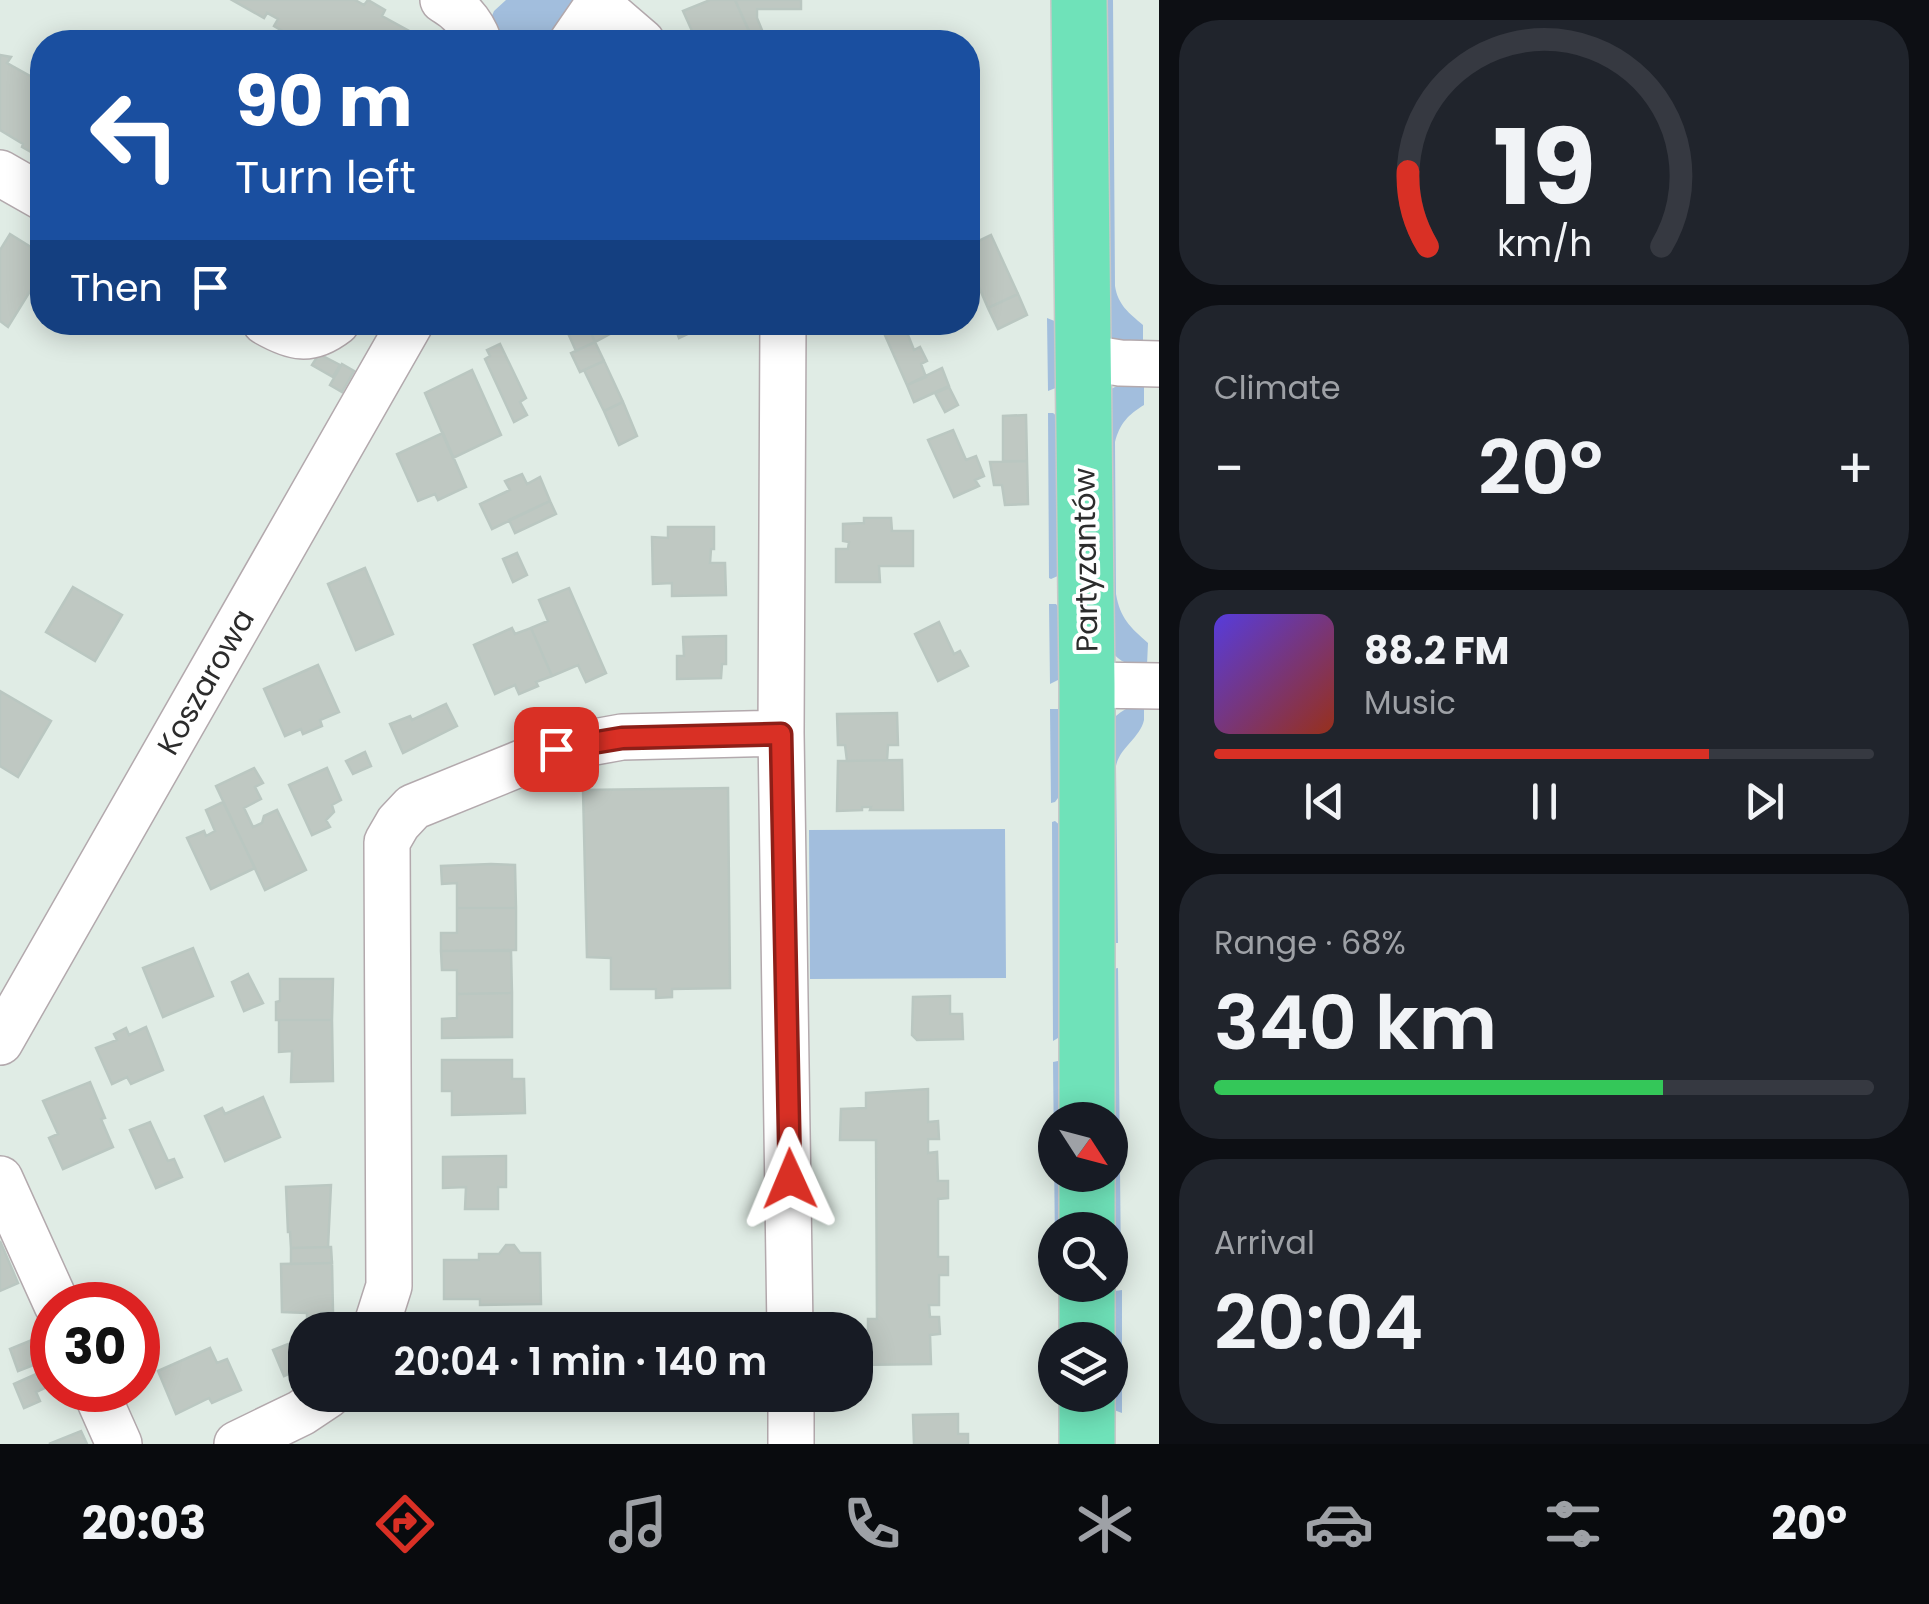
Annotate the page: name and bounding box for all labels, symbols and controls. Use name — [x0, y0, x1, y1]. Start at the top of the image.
text: 90 m — [235, 52, 413, 151]
icon: left — [70, 70, 200, 200]
text: 19 — [1492, 95, 1596, 240]
text: Turn left — [235, 146, 416, 209]
text: km/h — [1496, 218, 1592, 269]
icon: arrive — [183, 260, 238, 315]
text: Then — [70, 261, 163, 314]
text: Climate — [1214, 365, 1341, 410]
text: 20° — [1478, 415, 1603, 520]
text: − — [1214, 430, 1244, 507]
text: + — [1836, 430, 1874, 507]
street label: Partyzantów — [1062, 467, 1109, 653]
street label: Koszarowa — [146, 601, 265, 763]
text: 88.2 FM — [1364, 624, 1509, 677]
text: Music — [1364, 680, 1456, 725]
pin — [514, 707, 599, 792]
icon: arrive — [529, 722, 584, 777]
icon: previous — [1297, 774, 1352, 829]
icon: pause — [1517, 774, 1572, 829]
icon: next — [1737, 774, 1792, 829]
text: Range · 68% — [1214, 920, 1406, 965]
text: 340 km — [1214, 970, 1497, 1075]
north arrow — [1038, 1102, 1128, 1192]
map controls — [1038, 1102, 1128, 1412]
position arrow — [738, 1127, 842, 1231]
button: search — [1038, 1212, 1128, 1302]
text: Arrival — [1214, 1220, 1315, 1265]
text: 20:04 — [1214, 1270, 1423, 1375]
speed limit sign: 30 — [30, 1282, 160, 1412]
button: layers — [1038, 1322, 1128, 1412]
text: 20:04 · 1 min · 140 m — [394, 1335, 767, 1388]
icon: directions — [370, 1489, 440, 1559]
icon: music — [603, 1489, 673, 1559]
icon: phone — [837, 1489, 907, 1559]
icon: climate — [1070, 1489, 1140, 1559]
icon: car — [1304, 1489, 1374, 1559]
icon: filters — [1538, 1489, 1608, 1559]
text: 20:03 — [82, 1492, 206, 1555]
text: 20° — [1771, 1492, 1847, 1555]

